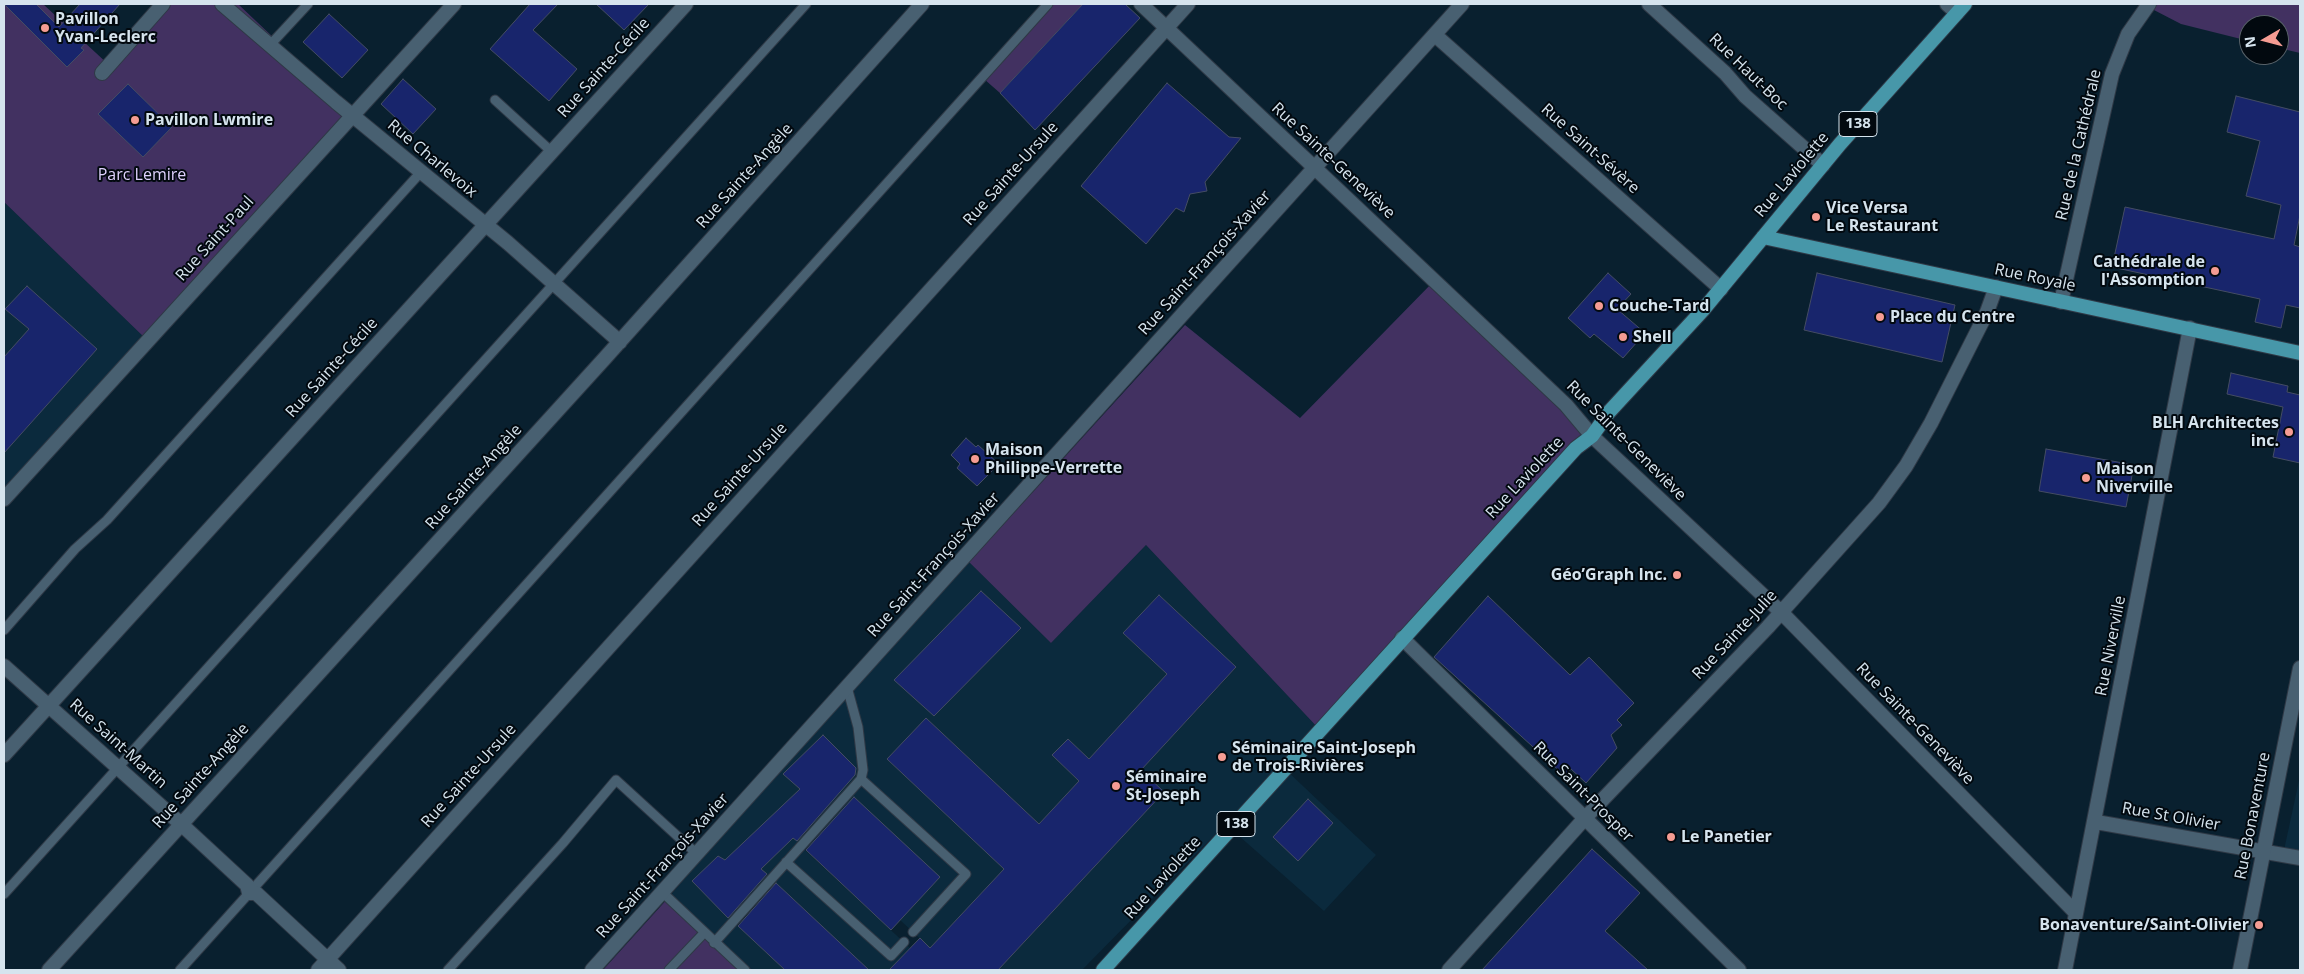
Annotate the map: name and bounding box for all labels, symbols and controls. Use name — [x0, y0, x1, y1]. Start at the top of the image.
place label: Pavillon Yvan-Leclerc — [55, 9, 156, 47]
street label: Rue Sainte-Cécile — [554, 14, 654, 122]
north arrow — [2239, 15, 2289, 65]
marker: Pavillon Yvan-Leclerc — [39, 22, 51, 34]
street label: Rue Haut-Boc — [1705, 30, 1791, 114]
text: N — [2239, 35, 2260, 49]
street label: Rue de la Cathédrale — [2052, 68, 2106, 222]
street label: Rue Sainte-Geneviève — [1267, 99, 1399, 223]
street label: Rue Saint-Sévère — [1537, 100, 1643, 198]
place label: Pavillon Lwmire — [145, 110, 273, 130]
road number: 138 — [1839, 112, 1877, 136]
marker: Pavillon Lwmire — [129, 114, 141, 126]
street label: Rue Charlevoix — [383, 116, 481, 202]
street label: Rue Sainte-Ursule — [959, 118, 1063, 230]
street label: Rue Sainte-Angèle — [693, 119, 797, 233]
street label: Rue Laviolette — [1751, 129, 1833, 221]
park label: Parc Lemire — [98, 165, 186, 185]
street label: Rue Saint-François-Xavier — [1135, 187, 1275, 339]
street label: Rue Saint-Paul — [172, 193, 258, 285]
place label: Vice Versa Le Restaurant — [1826, 198, 1938, 236]
marker: Vice Versa Le Restaurant — [1810, 211, 1822, 223]
place label: Cathédrale de l'Assomption — [2093, 252, 2205, 290]
street label: Rue Royale — [1993, 260, 2077, 296]
marker: Cathédrale de l'Assomption — [2209, 265, 2221, 277]
place label: Couche-Tard — [1609, 296, 1709, 316]
marker: Couche-Tard — [1593, 300, 1605, 312]
place label: Place du Centre — [1890, 307, 2015, 327]
marker: Place du Centre — [1874, 311, 1886, 323]
street label: Rue Sainte-Cécile — [282, 314, 382, 422]
place label: Shell — [1633, 327, 1672, 347]
marker: Shell — [1617, 331, 1629, 343]
street label: Rue Sainte-Geneviève — [1562, 377, 1690, 505]
place label: BLH Architectes inc. — [2152, 413, 2279, 451]
street label: Rue Sainte-Ursule — [688, 419, 792, 531]
street label: Rue Sainte-Angèle — [422, 420, 526, 534]
marker: BLH Architectes inc. — [2283, 426, 2295, 438]
street label: Rue Laviolette — [1482, 433, 1568, 523]
place label: Maison Philippe-Verrette — [985, 440, 1122, 478]
marker: Maison Philippe-Verrette — [969, 453, 981, 465]
place label: Maison Niverville — [2096, 459, 2173, 497]
marker: Maison Niverville — [2080, 472, 2092, 484]
street label: Rue Saint-François-Xavier — [864, 489, 1004, 641]
place label: Géo’Graph Inc. — [1551, 565, 1667, 585]
marker: Géo’Graph Inc. — [1671, 569, 1683, 581]
street label: Rue Sainte-Julie — [1689, 586, 1781, 684]
street label: Rue Niverville — [2092, 594, 2130, 698]
street label: Rue Sainte-Geneviève — [1852, 659, 1978, 789]
street label: Rue Saint-Martin — [65, 695, 171, 793]
street label: Rue Sainte-Angèle — [149, 719, 253, 833]
street label: Rue Sainte-Ursule — [417, 720, 521, 832]
place label: Séminaire Saint-Joseph de Trois‑Rivières — [1232, 738, 1416, 776]
street label: Rue Saint-Prosper — [1529, 738, 1637, 846]
marker: Séminaire Saint-Joseph de Trois‑Rivières — [1216, 751, 1228, 763]
street label: Rue Bonaventure — [2231, 751, 2275, 881]
place label: Séminaire St-Joseph — [1126, 767, 1207, 805]
marker: Séminaire St-Joseph — [1110, 780, 1122, 792]
street label: Rue Saint-François-Xavier — [593, 790, 733, 942]
street label: Rue St Olivier — [2120, 799, 2222, 835]
road number: 138 — [1217, 812, 1255, 836]
place label: Le Panetier — [1681, 827, 1772, 847]
marker: Le Panetier — [1665, 831, 1677, 843]
street label: Rue Laviolette — [1121, 833, 1205, 923]
place label: Bonaventure/Saint-Olivier — [2039, 915, 2249, 935]
marker: Bonaventure/Saint-Olivier — [2253, 919, 2265, 931]

